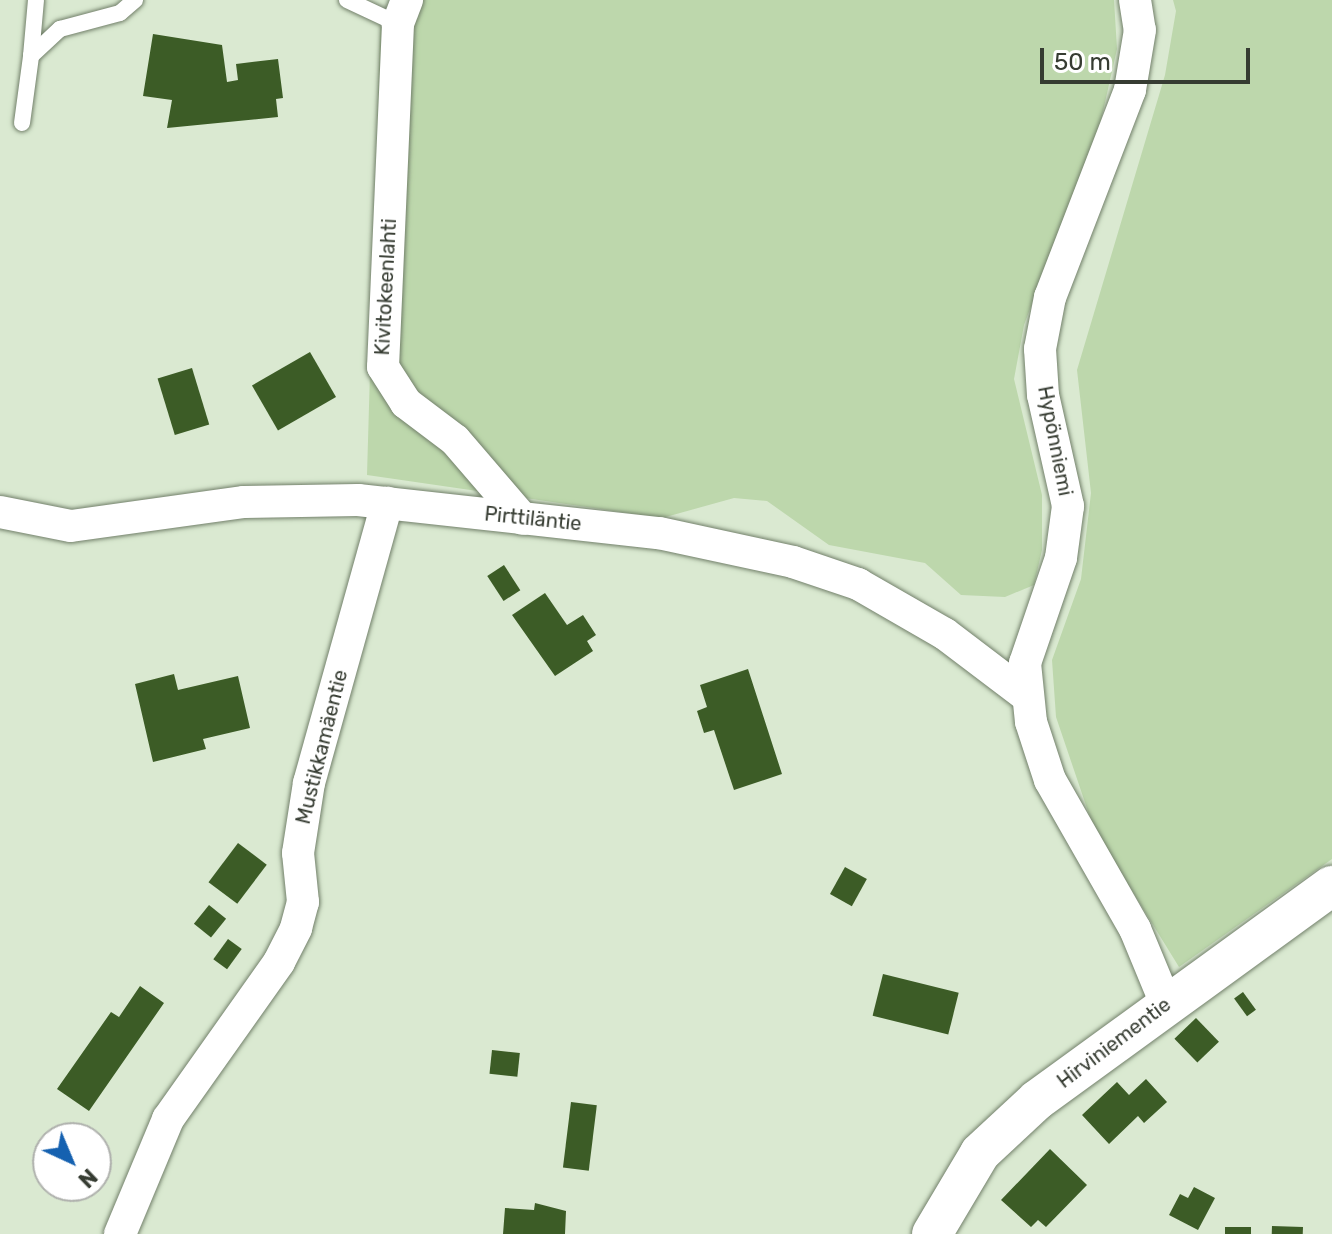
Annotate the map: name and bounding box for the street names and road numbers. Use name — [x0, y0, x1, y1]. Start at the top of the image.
street label: Kivitokeenlahti — [370, 218, 402, 356]
street label: Hypönniemi — [1033, 384, 1077, 498]
street label: Pirttiläntie — [483, 502, 583, 536]
street label: Mustikkamäentie — [291, 667, 353, 827]
street label: Hirviniementie — [1053, 993, 1175, 1093]

